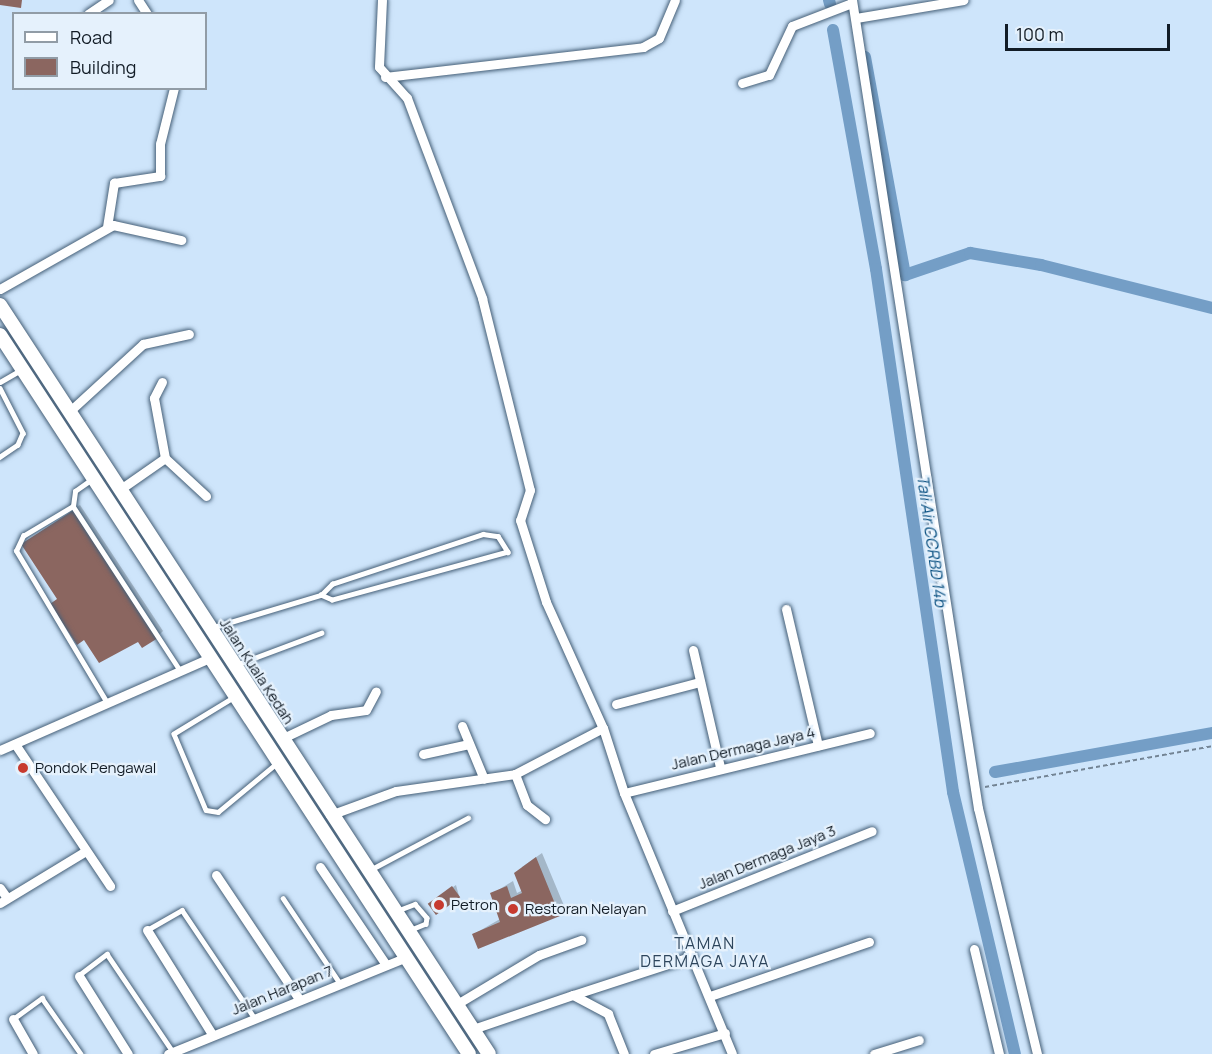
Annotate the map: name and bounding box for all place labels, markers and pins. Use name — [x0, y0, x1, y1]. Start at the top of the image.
place label: Pondok Pengawal — [35, 759, 156, 777]
marker: Pondok Pengawal — [16, 761, 30, 775]
place label: Petron — [451, 896, 498, 914]
marker: Petron — [432, 898, 446, 912]
place label: Restoran Nelayan — [525, 900, 646, 918]
marker: Restoran Nelayan — [506, 902, 520, 916]

